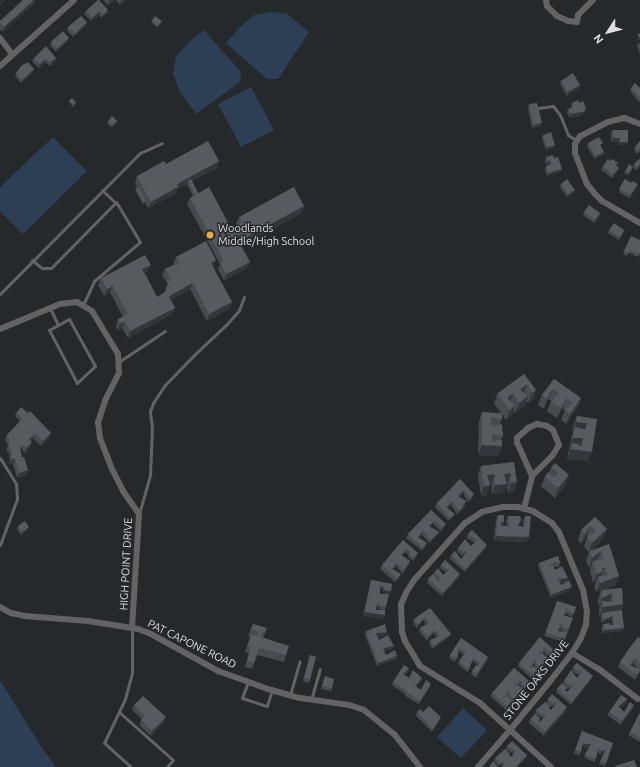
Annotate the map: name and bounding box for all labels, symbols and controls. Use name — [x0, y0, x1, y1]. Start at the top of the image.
north arrow — [588, 12, 628, 52]
text: N — [591, 32, 606, 46]
place label: Woodlands Middle/High School — [218, 222, 314, 248]
marker: Woodlands Middle/High School — [205, 230, 215, 240]
street label: HIGH POINT DRIVE — [117, 517, 135, 611]
street label: PAT CAPONE ROAD — [145, 617, 239, 671]
street label: STONE OAKS DRIVE — [501, 637, 571, 723]

